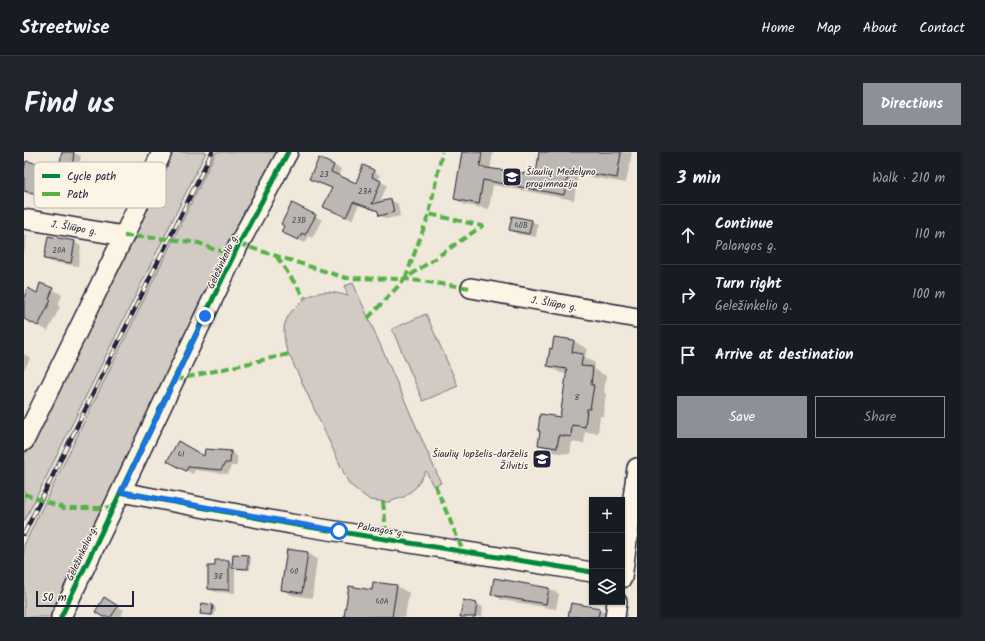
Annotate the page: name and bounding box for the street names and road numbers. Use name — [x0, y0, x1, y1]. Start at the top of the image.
street label: J. Šliūpo g. — [50, 216, 98, 240]
street label: Geležinkelio g. — [203, 231, 243, 292]
street label: J. Šliūpo g. — [530, 292, 578, 316]
street label: Palangos g. — [356, 518, 405, 542]
street label: Geležinkelio g. — [62, 523, 102, 584]

